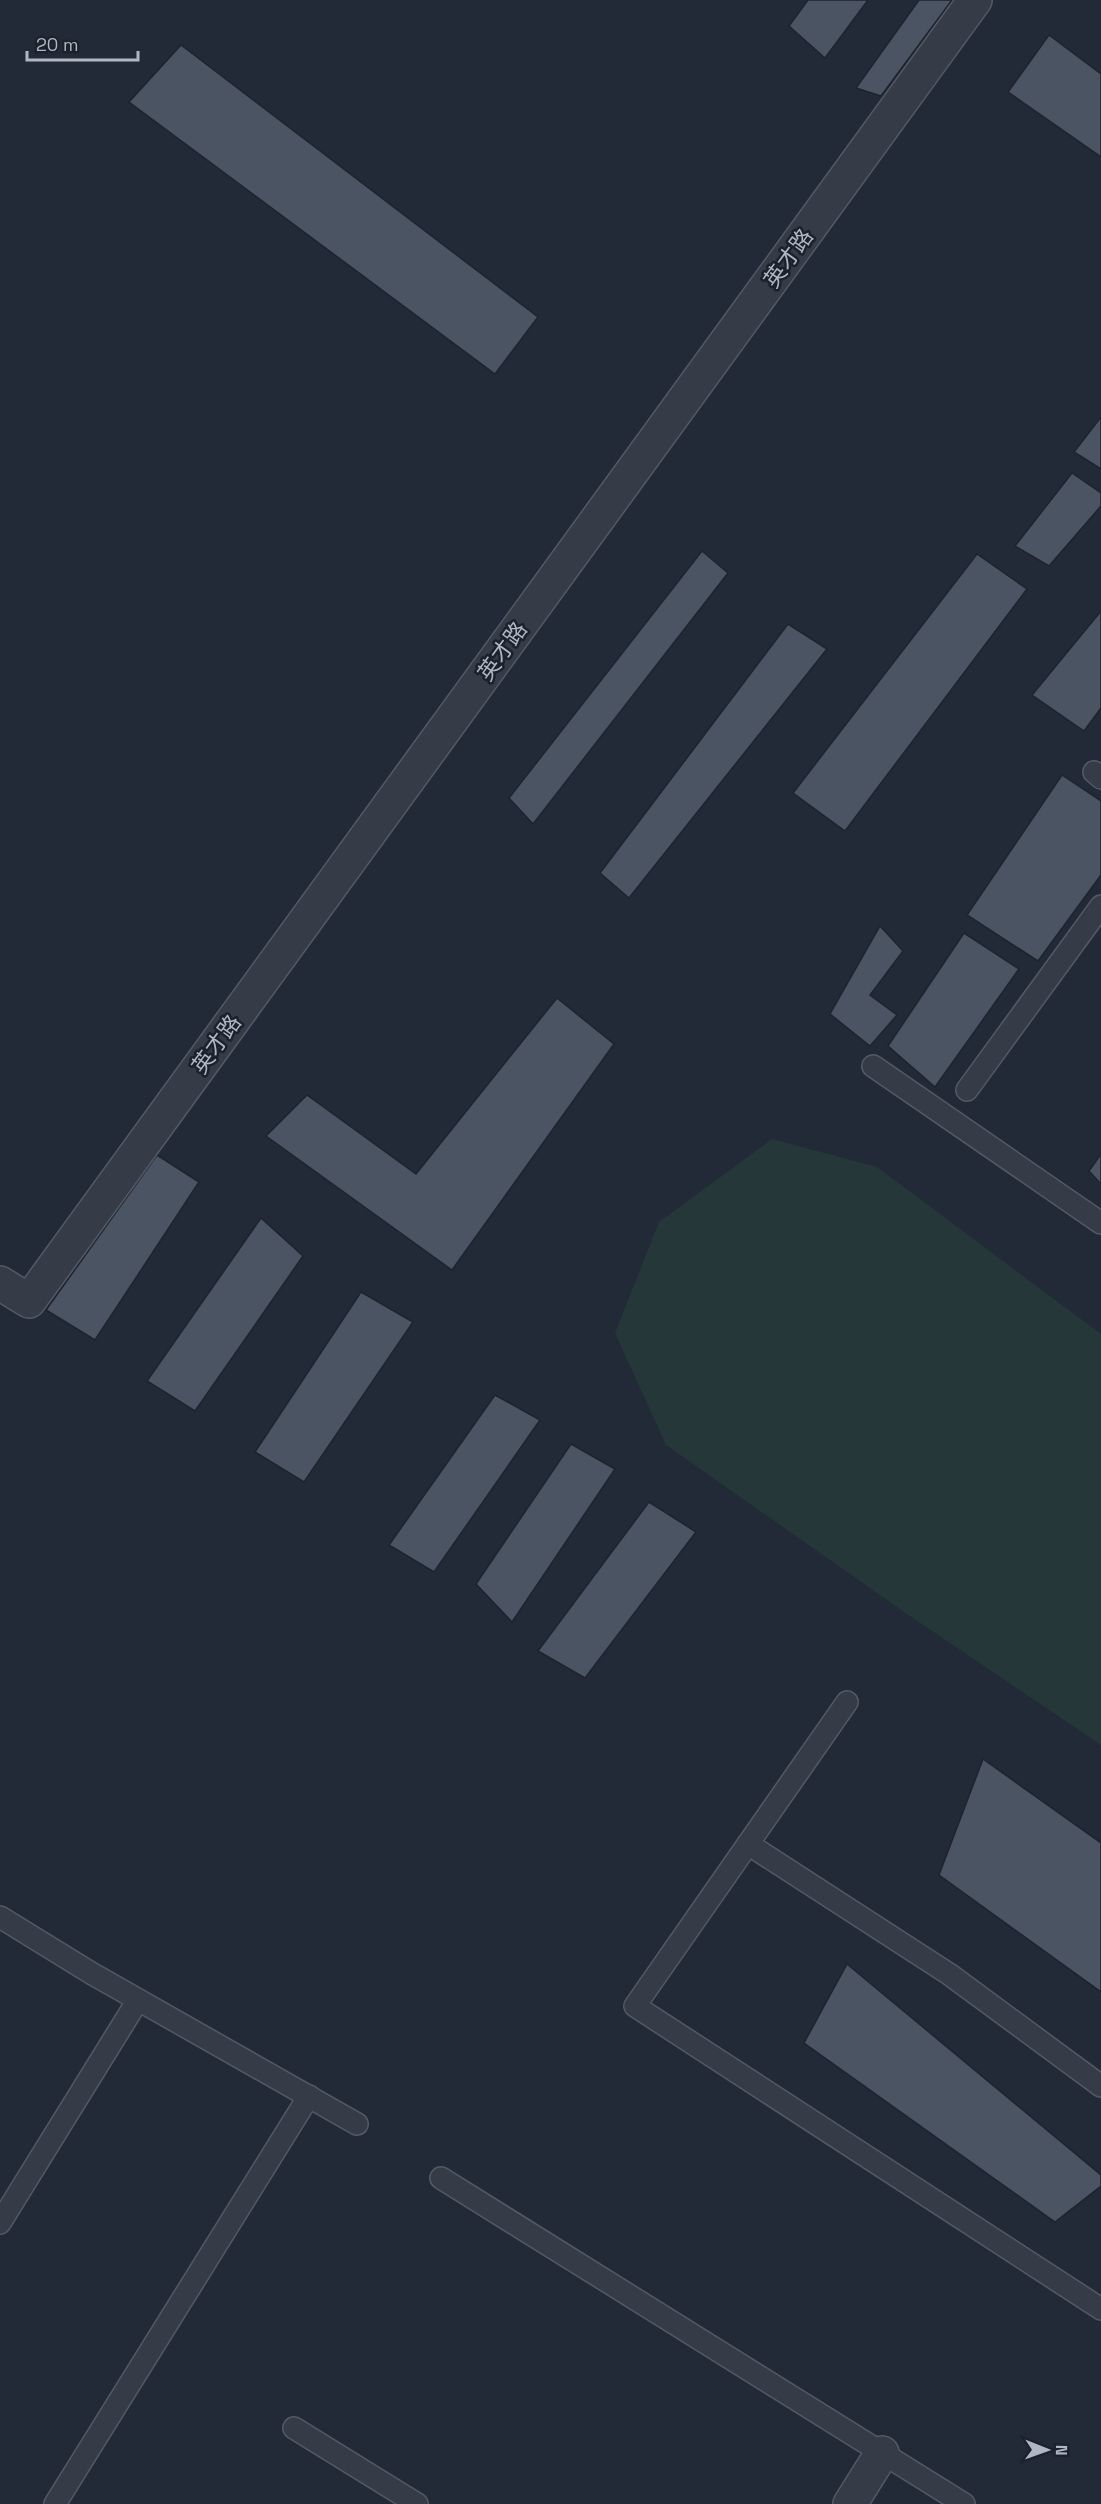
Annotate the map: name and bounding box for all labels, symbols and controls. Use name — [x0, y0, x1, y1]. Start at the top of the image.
scale bar — [27, 24, 138, 62]
text: 20 m — [36, 33, 79, 56]
street label: 英才路 — [757, 223, 819, 293]
street label: 英才路 — [471, 616, 533, 686]
street label: 英才路 — [185, 1009, 247, 1079]
north arrow — [1017, 2420, 1077, 2480]
text: N — [1051, 2445, 1072, 2456]

